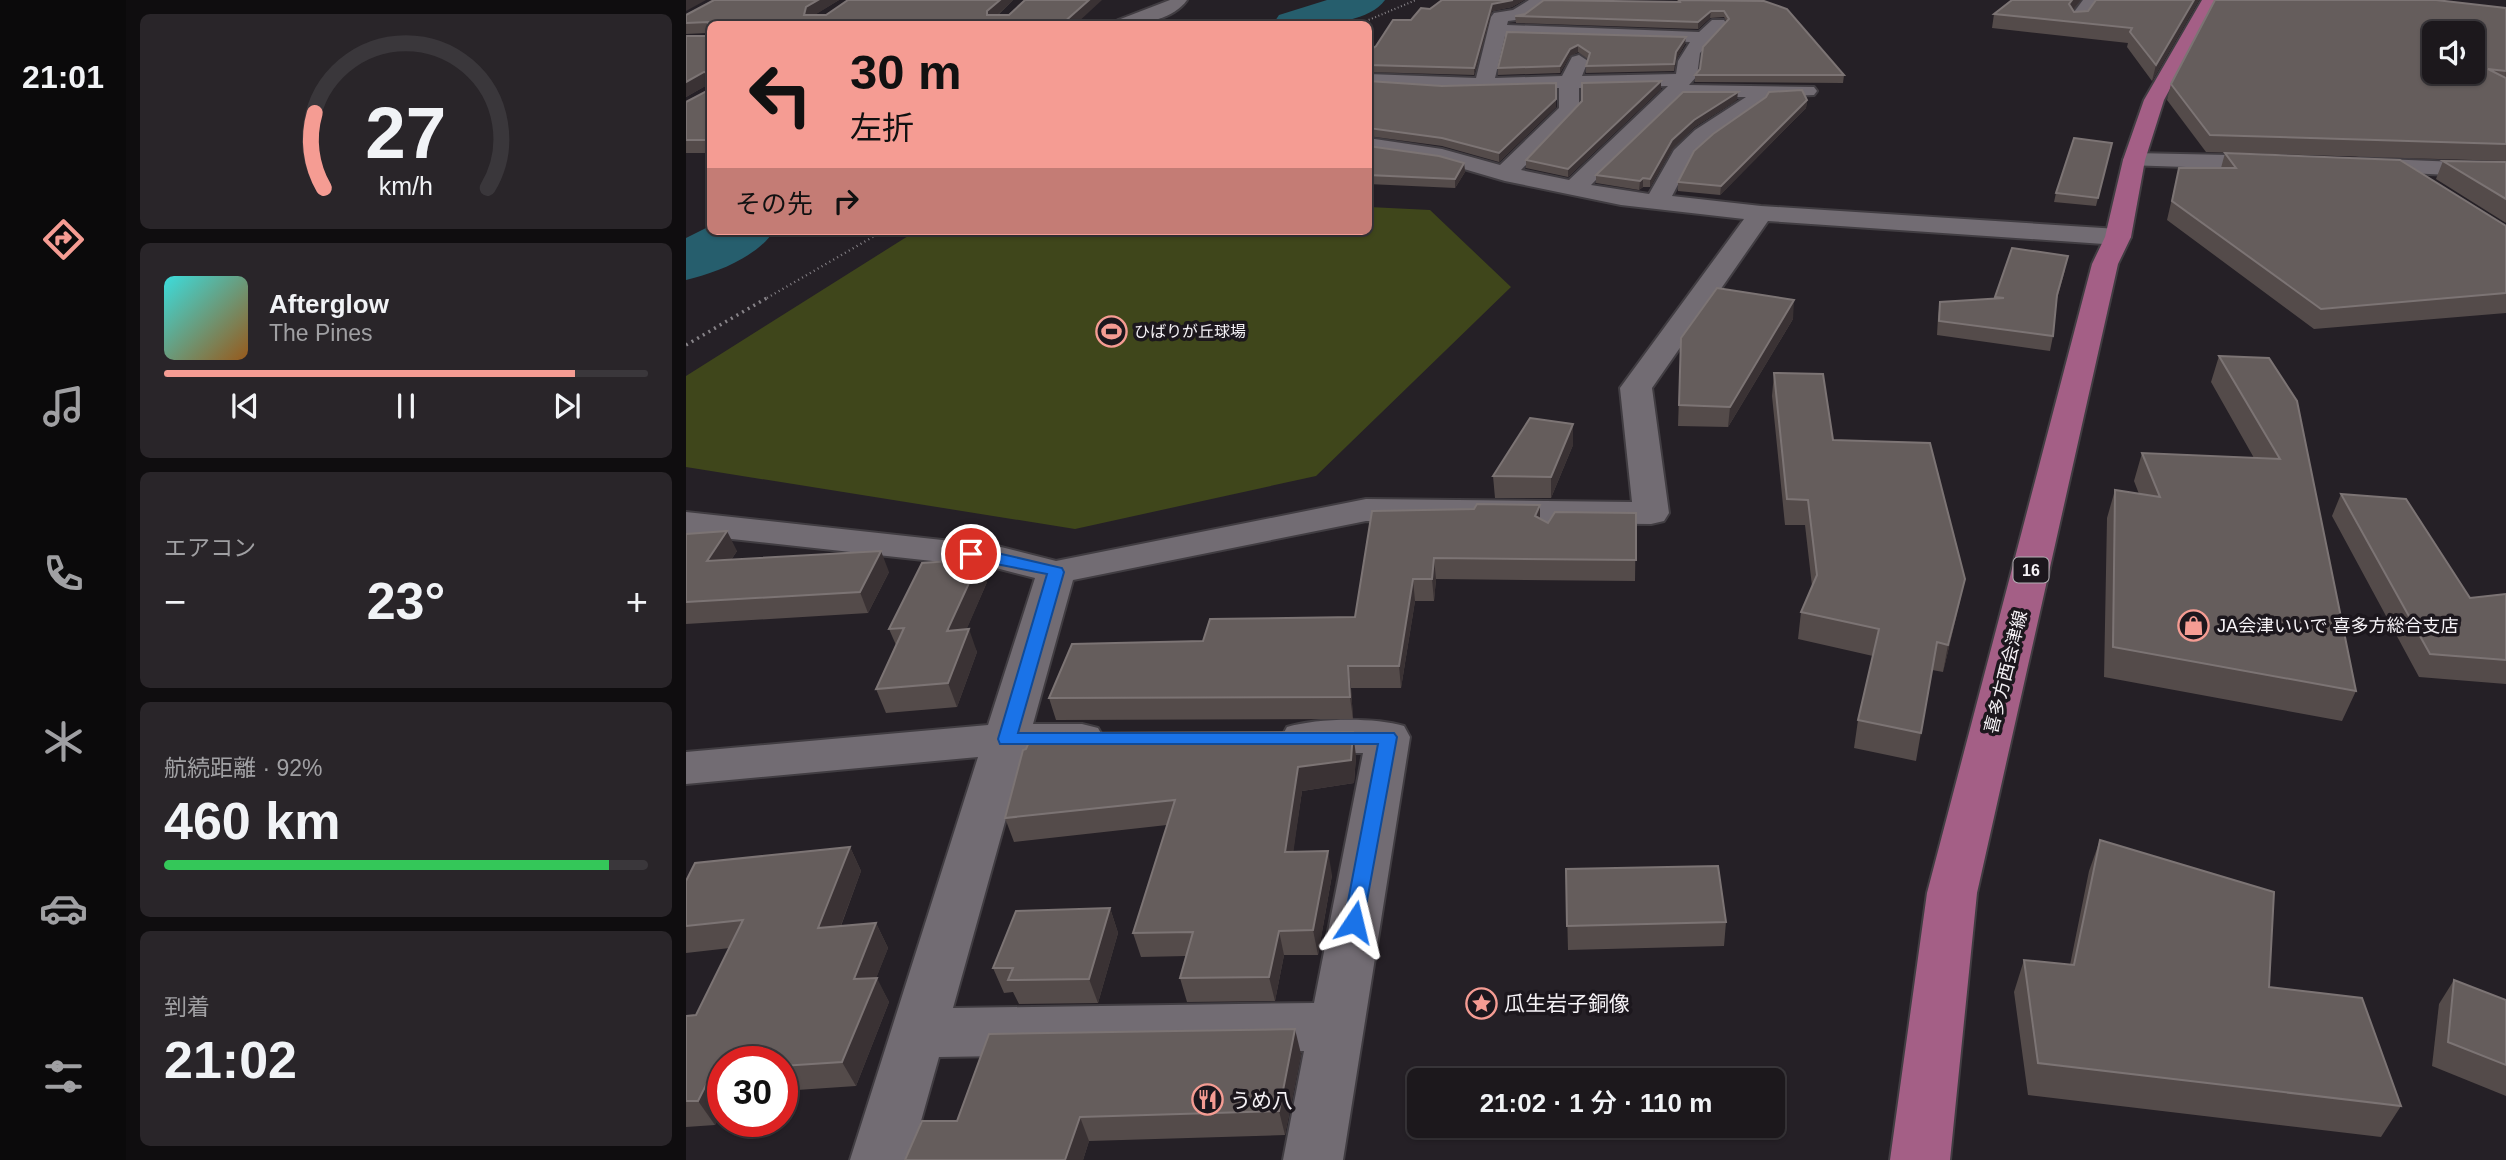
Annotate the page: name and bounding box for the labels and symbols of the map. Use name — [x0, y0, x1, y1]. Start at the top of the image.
sports icon: ひばりが丘球場 — [1094, 314, 1128, 348]
place label: ひばりが丘球場 — [1134, 323, 1246, 340]
pin — [941, 524, 1001, 584]
road number: 16 — [2014, 558, 2048, 582]
street label: 喜多方西会津線 — [1981, 608, 2031, 736]
shop icon: JA会津いいで 喜多方総合支店 — [2177, 609, 2211, 643]
place label: JA会津いいで 喜多方総合支店 — [2217, 616, 2458, 636]
position arrow — [1317, 885, 1391, 959]
place icon: 瓜生岩子銅像 — [1464, 986, 1498, 1020]
place label: 瓜生岩子銅像 — [1504, 992, 1630, 1015]
speed limit sign: 30 — [707, 1046, 798, 1137]
restaurant icon: うめ八 — [1190, 1083, 1224, 1117]
place label: うめ八 — [1230, 1089, 1293, 1112]

